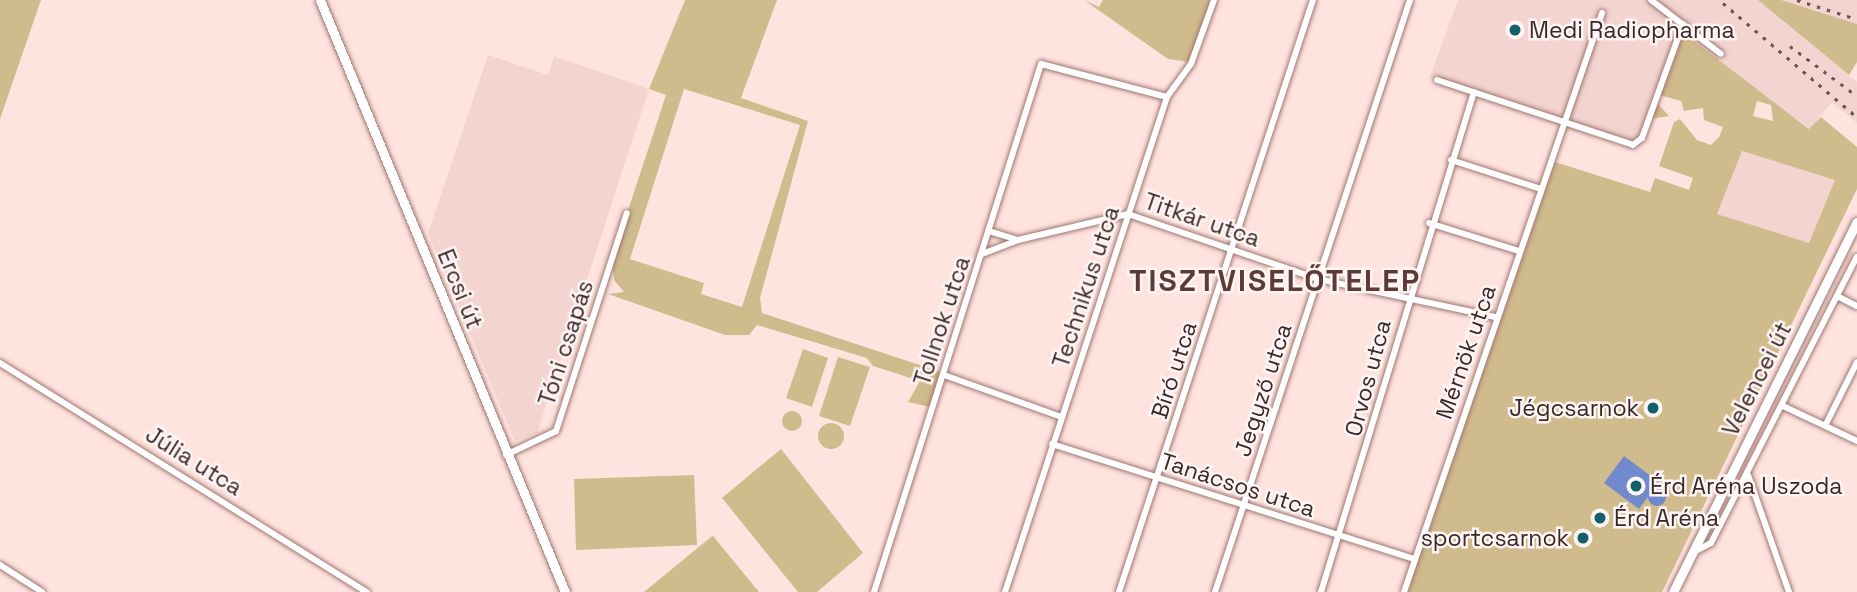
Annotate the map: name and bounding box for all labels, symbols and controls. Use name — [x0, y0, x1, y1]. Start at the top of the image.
place label: Medi Radiopharma — [1529, 16, 1735, 44]
marker: Medi Radiopharma — [1507, 22, 1523, 38]
street label: Titkár utca — [1140, 187, 1264, 253]
street label: Technikus utca — [1047, 203, 1125, 371]
street label: Ercsi út — [432, 245, 488, 333]
street label: Tollnok utca — [908, 253, 976, 389]
district label: TISZTVISELŐTELEP — [1131, 263, 1419, 299]
street label: Tóni csapás — [533, 277, 599, 409]
street label: Mérnök utca — [1430, 281, 1502, 423]
street label: Orvos utca — [1339, 317, 1397, 439]
street label: Bíró utca — [1145, 318, 1203, 422]
street label: Velencei út — [1717, 318, 1797, 440]
street label: Jegyző utca — [1228, 320, 1298, 460]
place label: Jégcsarnok — [1509, 394, 1639, 422]
marker: Jégcsarnok — [1645, 400, 1661, 416]
street label: Júlia utca — [141, 420, 247, 502]
street label: Tanácsos utca — [1157, 447, 1319, 523]
place label: Érd Aréna Uszoda — [1650, 472, 1843, 500]
marker: Érd Aréna Uszoda — [1628, 478, 1644, 494]
place label: Érd Aréna — [1614, 504, 1720, 532]
marker: Érd Aréna — [1592, 510, 1608, 526]
place label: sportcsarnok — [1421, 524, 1569, 552]
marker: sportcsarnok — [1575, 530, 1591, 546]

